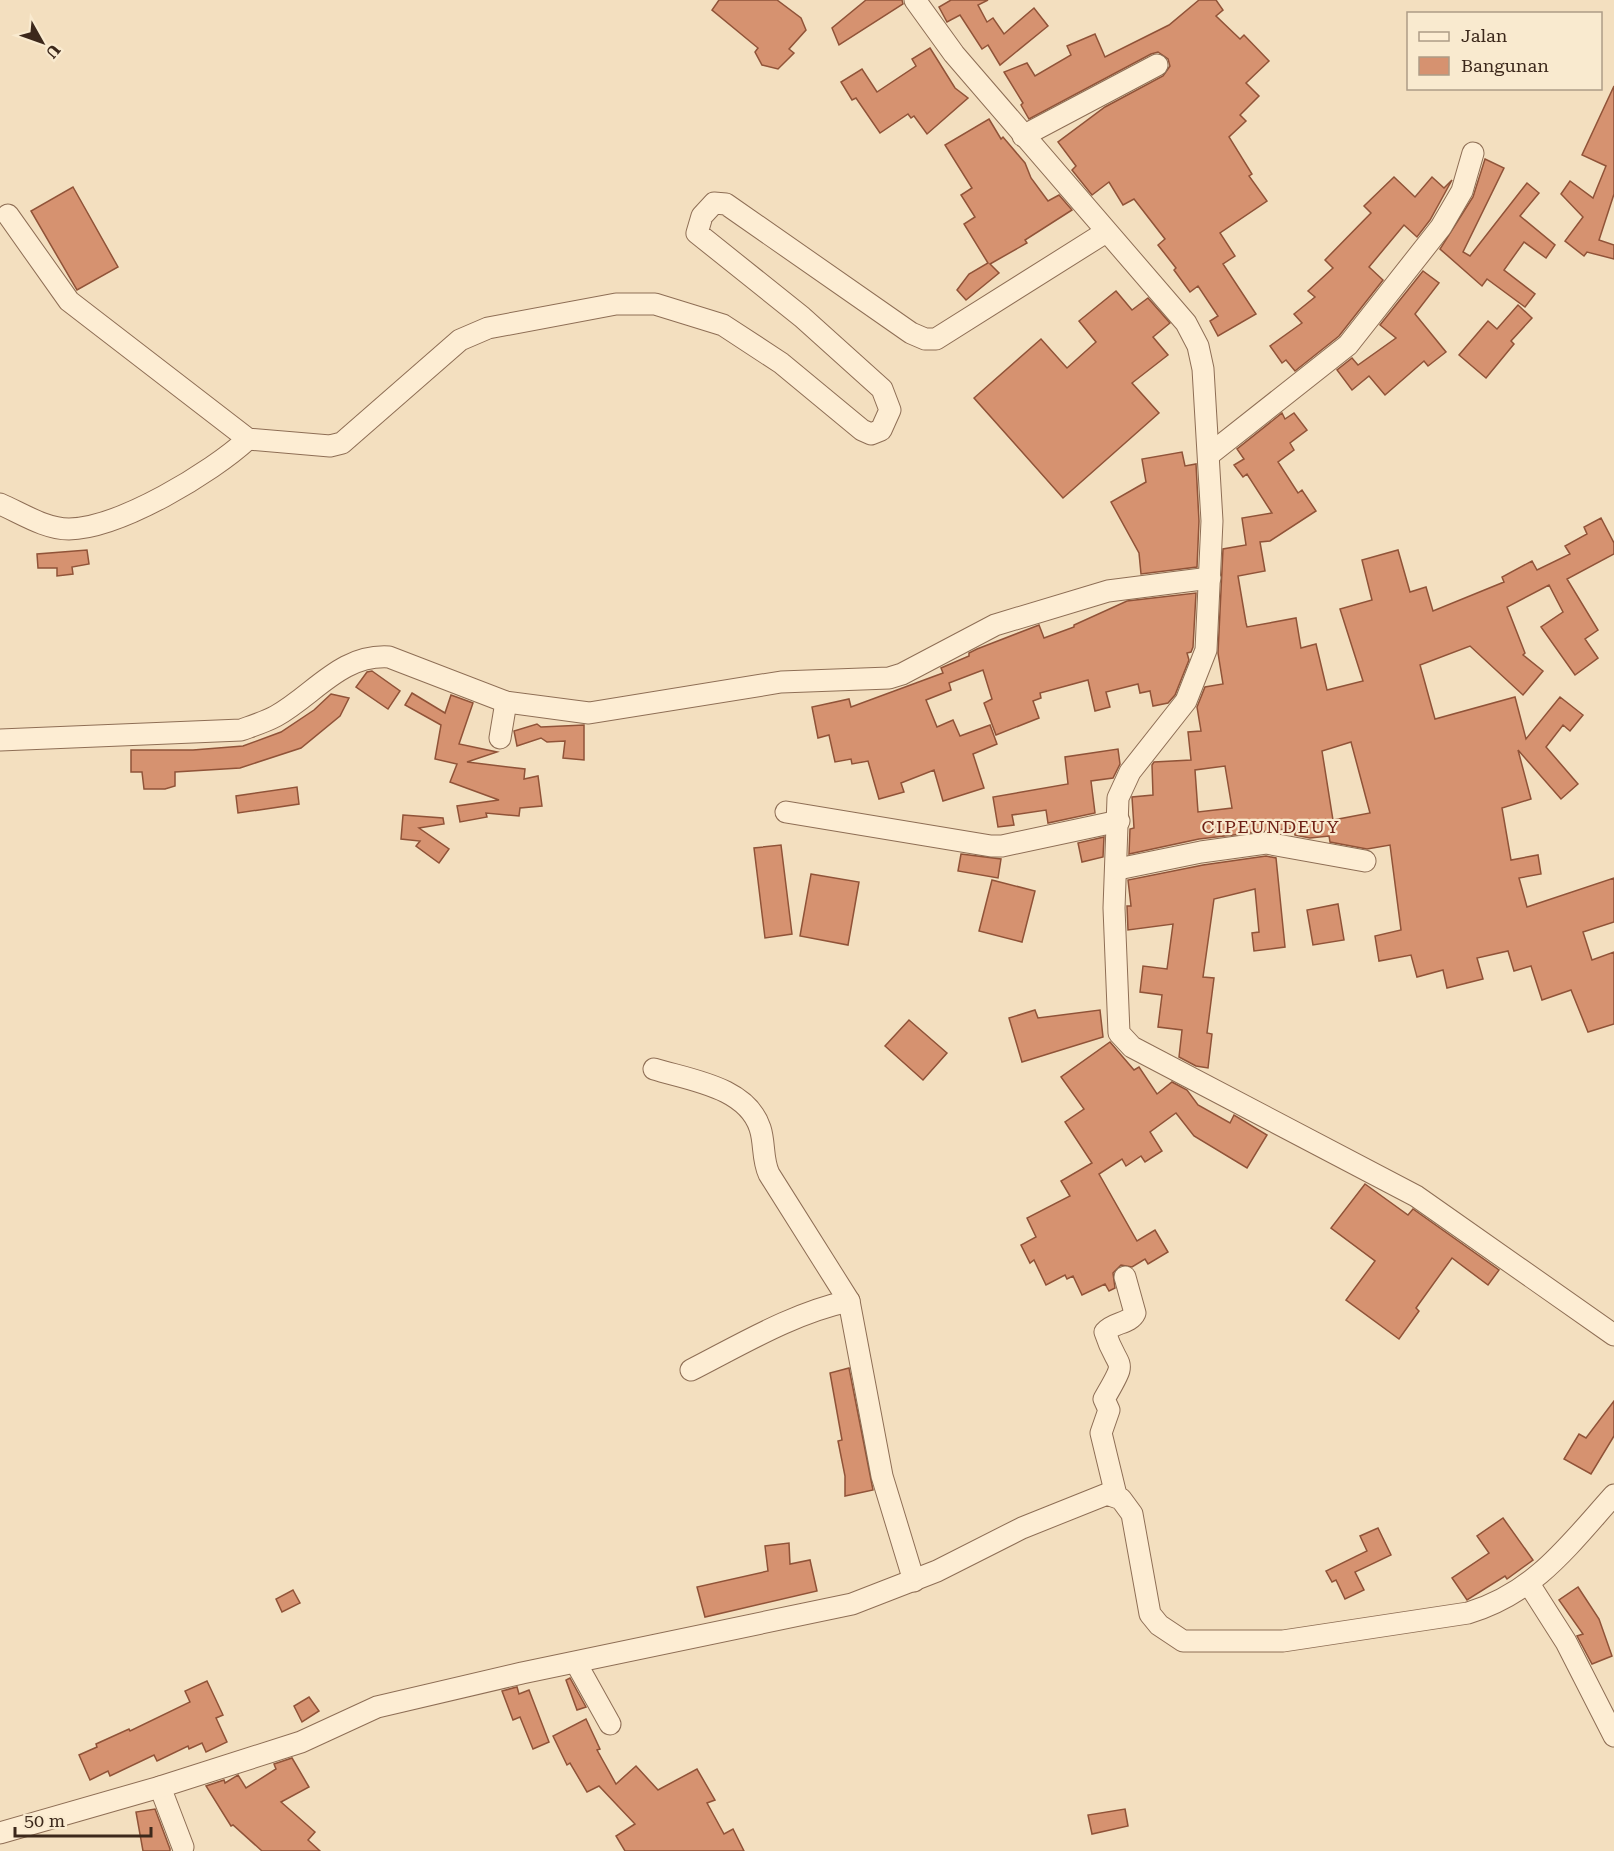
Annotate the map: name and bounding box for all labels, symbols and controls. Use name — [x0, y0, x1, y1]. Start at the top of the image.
north arrow — [12, 12, 72, 72]
legend — [1407, 12, 1602, 90]
text: Jalan — [1461, 25, 1508, 46]
text: U — [42, 40, 64, 62]
text: Bangunan — [1461, 55, 1549, 76]
district label: CIPEUNDEUY — [1202, 816, 1340, 837]
scale bar — [15, 1800, 152, 1838]
text: 50 m — [24, 1810, 65, 1831]

